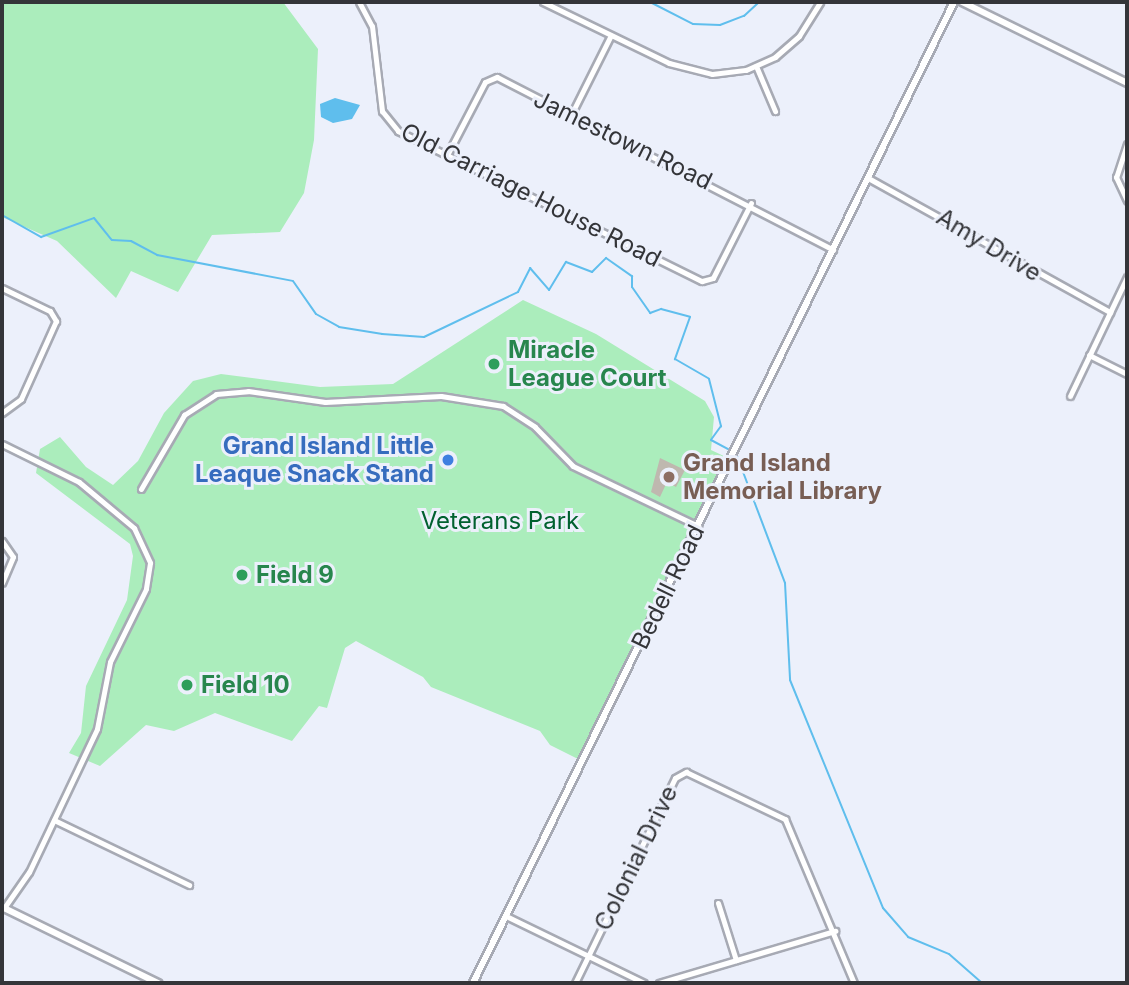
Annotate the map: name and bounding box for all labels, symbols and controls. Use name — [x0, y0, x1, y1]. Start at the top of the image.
street label: Jamestown Road — [529, 84, 717, 196]
street label: Old Carriage House Road — [396, 117, 666, 273]
street label: Amy Drive — [931, 203, 1047, 287]
place label: Miracle League Court — [508, 336, 667, 392]
marker: Miracle League Court — [486, 356, 502, 372]
place label: Grand Island Little Leaque Snack Stand — [195, 432, 434, 488]
place label: Grand Island Memorial Library — [683, 449, 882, 505]
marker: Grand Island Little Leaque Snack Stand — [440, 452, 456, 468]
marker: Grand Island Memorial Library — [661, 469, 677, 485]
park label: Veterans Park — [421, 507, 579, 535]
street label: Bedell Road — [626, 520, 710, 654]
place label: Field 9 — [256, 561, 334, 589]
marker: Field 9 — [234, 567, 250, 583]
place label: Field 10 — [201, 671, 290, 699]
marker: Field 10 — [179, 677, 195, 693]
street label: Colonial Drive — [588, 781, 684, 935]

